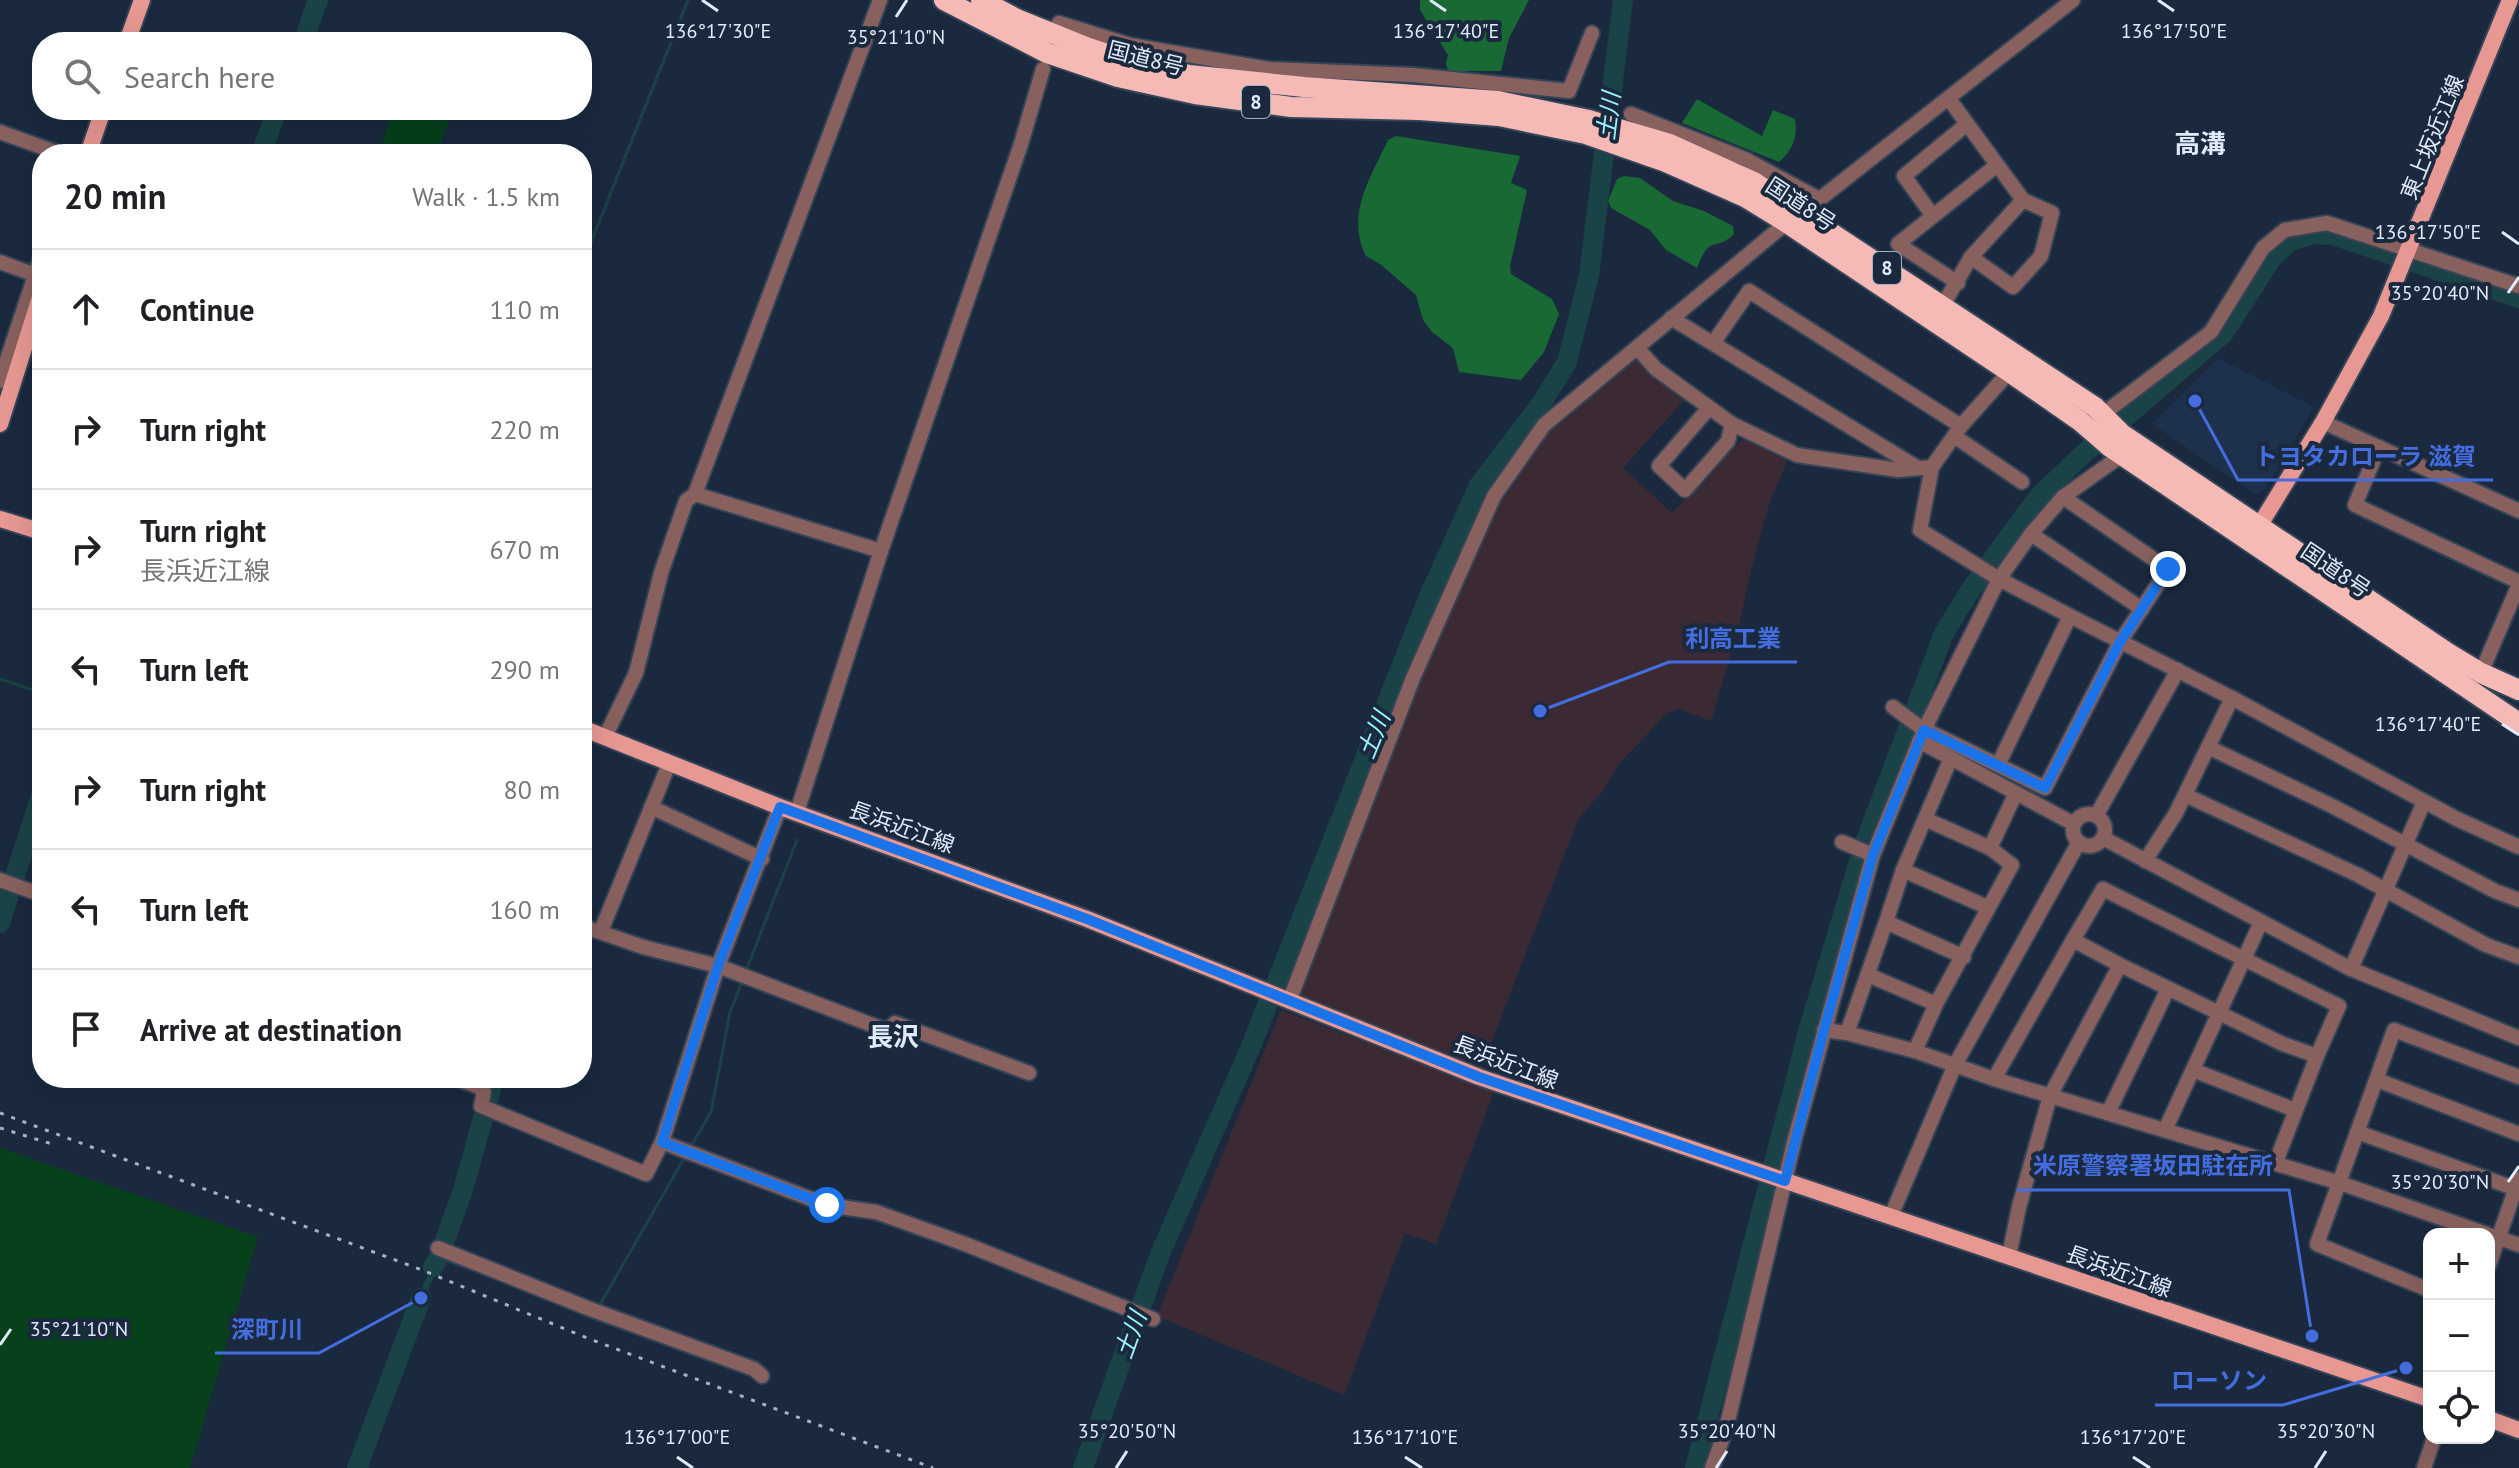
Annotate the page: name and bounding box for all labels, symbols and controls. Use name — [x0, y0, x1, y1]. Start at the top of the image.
text: 136°17'30"E — [665, 18, 771, 44]
text: 136°17'40"E — [1393, 18, 1499, 44]
text: 136°17'50"E — [2121, 18, 2227, 44]
text: 35°21'10"N — [847, 24, 945, 50]
search box — [32, 32, 592, 120]
street label: 国道8号 — [1105, 35, 1187, 81]
icon: search — [60, 54, 104, 98]
text: Search here — [124, 57, 275, 96]
street label: 東上坂近江線 — [2394, 71, 2470, 203]
road number: 8 — [1242, 86, 1270, 118]
water label: 土川 — [1590, 87, 1627, 142]
district label: 高溝 — [2174, 127, 2226, 160]
street label: 国道8号 — [1761, 171, 1841, 237]
text: 20 min — [64, 174, 166, 218]
text: Walk · 1.5 km — [412, 180, 560, 213]
text: 136°17'50"E — [2375, 219, 2481, 245]
road number: 8 — [1873, 252, 1901, 284]
text: 35°20'40"N — [2391, 280, 2489, 306]
icon: ahead — [64, 287, 108, 331]
text: Continue — [140, 290, 254, 329]
text: 110 m — [489, 293, 560, 326]
icon: right — [64, 407, 108, 451]
text: Turn right — [140, 410, 266, 449]
text: 220 m — [489, 413, 560, 446]
callout: トヨタカローラ 滋賀 — [2238, 432, 2493, 480]
text: トヨタカローラ 滋賀 — [2254, 441, 2476, 472]
text: Turn right — [140, 511, 266, 550]
icon: right — [64, 527, 108, 571]
text: 670 m — [489, 533, 560, 566]
street label: 国道8号 — [2296, 537, 2376, 603]
route end — [2150, 551, 2186, 587]
text: 長浜近江線 — [140, 554, 270, 587]
callout: 利高工業 — [1669, 614, 1797, 662]
text: 利高工業 — [1685, 623, 1781, 654]
icon: left — [64, 647, 108, 691]
text: Turn left — [140, 650, 248, 689]
text: 290 m — [489, 653, 560, 686]
water label: 土川 — [1350, 704, 1398, 763]
text: 136°17'40"E — [2375, 711, 2481, 737]
icon: right — [64, 767, 108, 811]
text: Turn right — [140, 770, 266, 809]
text: 80 m — [504, 773, 560, 806]
street label: 長浜近江線 — [846, 795, 958, 859]
icon: left — [64, 887, 108, 931]
text: Turn left — [140, 890, 248, 929]
text: 160 m — [489, 893, 560, 926]
icon: arrive — [64, 1007, 108, 1051]
text: Arrive at destination — [140, 1010, 402, 1049]
district label: 長沢 — [867, 1020, 919, 1053]
street label: 長浜近江線 — [1450, 1029, 1562, 1095]
callout: 米原警察署坂田駐在所 — [2017, 1142, 2289, 1190]
text: 米原警察署坂田駐在所 — [2033, 1150, 2273, 1181]
text: 35°20'30"N — [2391, 1169, 2489, 1195]
route start — [809, 1187, 845, 1223]
map controls — [2423, 1228, 2495, 1444]
button: + — [2423, 1228, 2495, 1300]
street label: 長浜近江線 — [2063, 1239, 2175, 1303]
button: − — [2423, 1300, 2495, 1372]
water label: 土川 — [1108, 1304, 1154, 1363]
callout: 深町川 — [215, 1305, 319, 1353]
text: 深町川 — [231, 1314, 303, 1345]
text: 35°21'10"N — [30, 1316, 128, 1342]
callout: ローソン — [2155, 1357, 2283, 1405]
text: ローソン — [2171, 1365, 2267, 1396]
button: locate — [2423, 1372, 2495, 1444]
text: 35°20'50"N — [1078, 1418, 1176, 1444]
text: 35°20'40"N — [1678, 1418, 1776, 1444]
text: 35°20'30"N — [2277, 1418, 2375, 1444]
text: 136°17'00"E — [624, 1424, 730, 1450]
text: 136°17'10"E — [1352, 1424, 1458, 1450]
text: 136°17'20"E — [2080, 1424, 2186, 1450]

